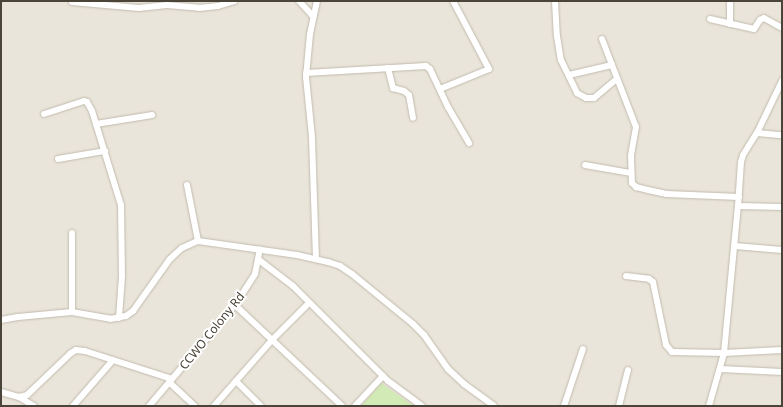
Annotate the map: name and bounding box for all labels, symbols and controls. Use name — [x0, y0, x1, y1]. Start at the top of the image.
street label: CCWO Colony Rd — [176, 289, 248, 373]

